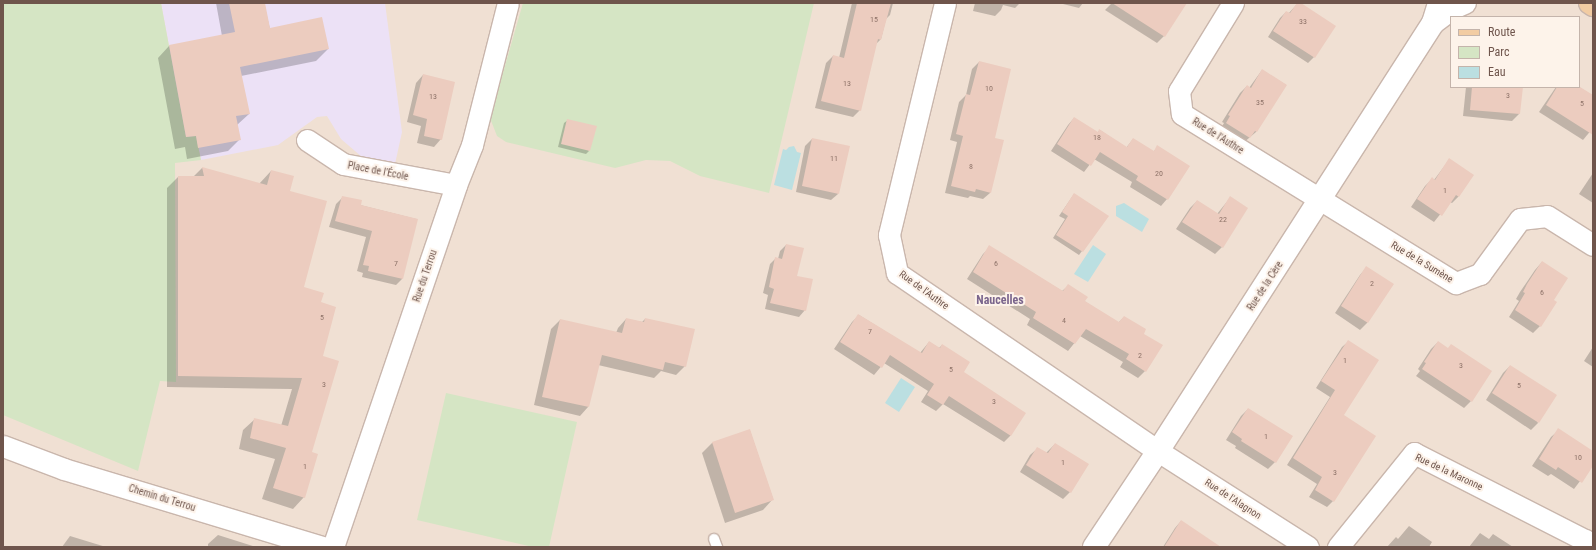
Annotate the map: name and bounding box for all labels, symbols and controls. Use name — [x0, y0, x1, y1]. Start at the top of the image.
house number: 15 — [870, 15, 878, 25]
legend — [1450, 16, 1580, 88]
house number: 33 — [1299, 17, 1307, 27]
text: Route — [1488, 25, 1515, 39]
text: Parc — [1488, 45, 1509, 59]
text: Eau — [1488, 65, 1506, 79]
house number: 13 — [843, 79, 851, 89]
house number: 10 — [985, 84, 993, 94]
house number: 3 — [1506, 91, 1510, 101]
house number: 13 — [429, 92, 437, 102]
house number: 35 — [1256, 98, 1264, 108]
house number: 5 — [1580, 99, 1584, 109]
street label: Rue de l'Authre — [1190, 115, 1246, 157]
house number: 18 — [1093, 133, 1101, 143]
house number: 11 — [830, 154, 838, 164]
street label: Place de l'École — [347, 159, 409, 183]
house number: 8 — [969, 162, 973, 172]
house number: 20 — [1155, 169, 1163, 179]
house number: 1 — [1443, 186, 1447, 196]
house number: 22 — [1219, 215, 1227, 225]
street label: Rue de la Sumène — [1389, 239, 1455, 285]
street label: Rue du Terrou — [410, 248, 440, 304]
house number: 7 — [394, 259, 398, 269]
house number: 6 — [994, 259, 998, 269]
street label: Rue de la Cère — [1245, 259, 1285, 313]
street label: Rue de l'Authre — [897, 268, 951, 312]
house number: 2 — [1370, 279, 1374, 289]
house number: 6 — [1540, 288, 1544, 298]
district label: Naucelles — [976, 294, 1024, 308]
house number: 5 — [320, 313, 324, 323]
house number: 4 — [1062, 316, 1066, 326]
house number: 7 — [868, 327, 872, 337]
house number: 2 — [1138, 351, 1142, 361]
house number: 1 — [1343, 356, 1347, 366]
house number: 3 — [1459, 361, 1463, 371]
house number: 5 — [949, 365, 953, 375]
house number: 3 — [322, 380, 326, 390]
house number: 5 — [1517, 381, 1521, 391]
house number: 3 — [992, 397, 996, 407]
house number: 1 — [1264, 432, 1268, 442]
street label: Rue de la Maronne — [1413, 451, 1485, 493]
house number: 10 — [1574, 453, 1582, 463]
house number: 1 — [1061, 458, 1065, 468]
house number: 1 — [303, 462, 307, 472]
house number: 3 — [1333, 468, 1337, 478]
street label: Rue de l'Alagnon — [1202, 476, 1264, 522]
street label: Chemin du Terrou — [127, 482, 197, 514]

